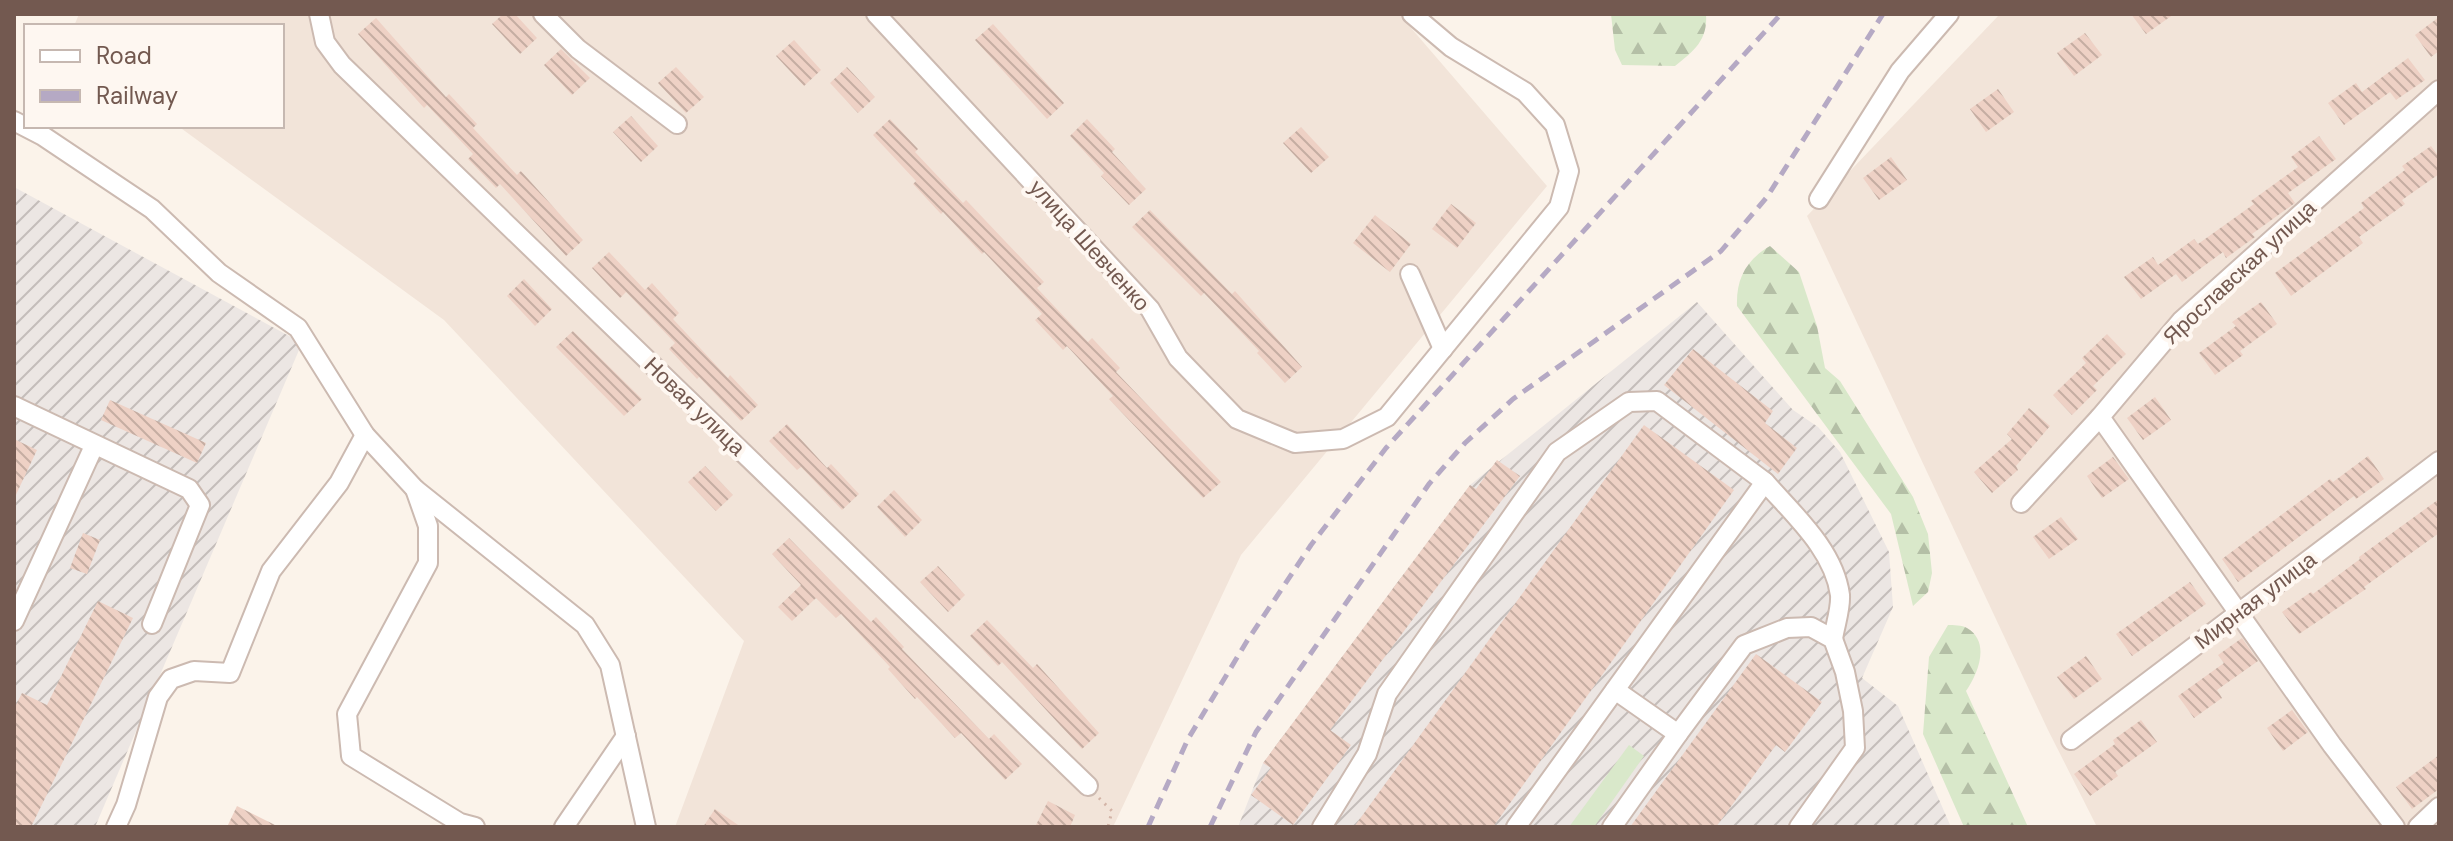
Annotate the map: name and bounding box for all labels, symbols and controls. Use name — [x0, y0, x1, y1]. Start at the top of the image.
legend — [24, 24, 284, 128]
text: Road — [96, 40, 152, 71]
text: Railway — [96, 80, 178, 111]
street label: улица Шевченко — [1023, 173, 1156, 317]
street label: Ярославская улица — [2157, 193, 2323, 351]
street label: Новая улица — [638, 351, 752, 462]
street label: Мирная улица — [2188, 545, 2323, 656]

